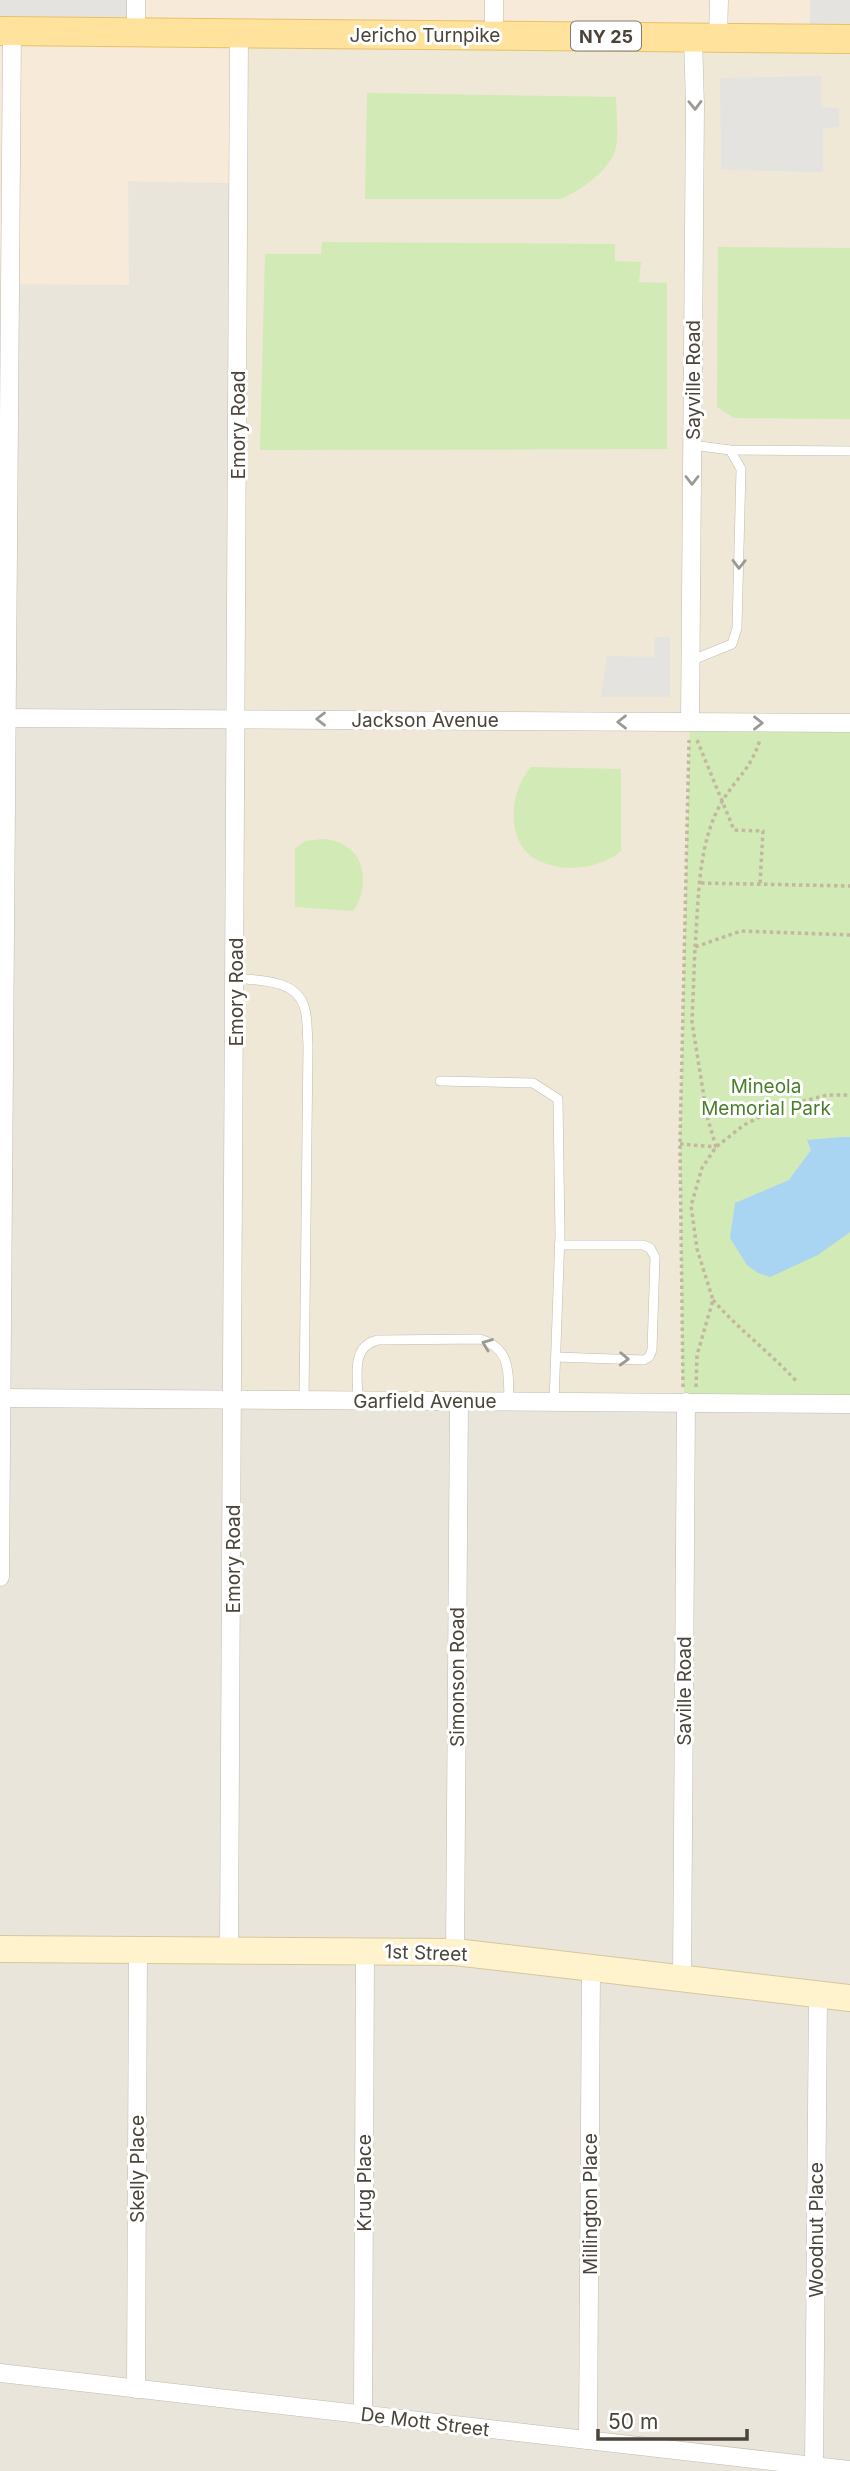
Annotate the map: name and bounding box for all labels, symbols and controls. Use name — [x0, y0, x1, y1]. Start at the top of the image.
road number: NY 25 — [571, 22, 641, 51]
street label: Jericho Turnpike — [350, 24, 500, 47]
one-way arrow — [687, 100, 702, 111]
street label: Sayville Road — [682, 320, 705, 440]
street label: Emory Road — [227, 371, 250, 479]
one-way arrow — [684, 475, 700, 486]
one-way arrow — [731, 559, 746, 570]
street label: Jackson Avenue — [351, 709, 499, 732]
one-way arrow — [315, 712, 326, 727]
one-way arrow — [616, 714, 626, 730]
one-way arrow — [753, 715, 764, 731]
street label: Emory Road — [225, 938, 248, 1046]
park label: Mineola Memorial Park — [701, 1075, 831, 1120]
one-way arrow — [482, 1338, 494, 1352]
one-way arrow — [618, 1352, 629, 1367]
street label: Garfield Avenue — [353, 1390, 497, 1413]
street label: Emory Road — [222, 1505, 245, 1613]
street label: Simonson Road — [446, 1607, 469, 1747]
street label: Saville Road — [673, 1636, 696, 1746]
street label: 1st Street — [384, 1940, 468, 1966]
street label: Skelly Place — [126, 2115, 149, 2223]
street label: Millington Place — [579, 2133, 602, 2275]
street label: Krug Place — [353, 2134, 376, 2232]
street label: Woodnut Place — [805, 2162, 828, 2298]
scale bar — [598, 2398, 747, 2442]
street label: De Mott Street — [359, 2403, 491, 2441]
text: 50 m — [608, 2409, 658, 2434]

